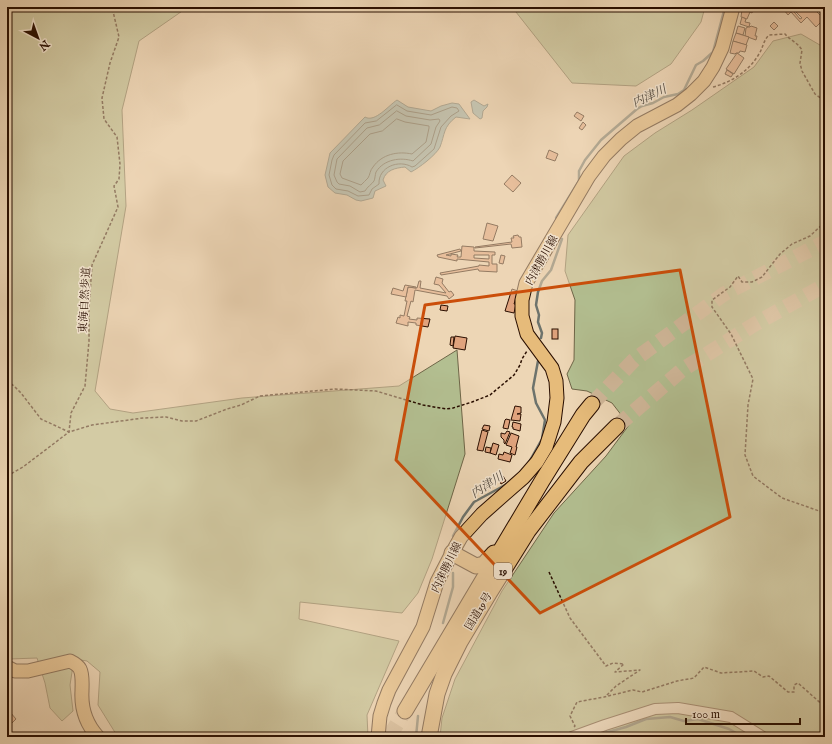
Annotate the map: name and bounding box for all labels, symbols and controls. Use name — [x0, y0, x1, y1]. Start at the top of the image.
north arrow — [18, 18, 58, 58]
text: N — [35, 36, 53, 54]
water label: 内津川 — [630, 81, 671, 111]
street label: 内津勝川線 — [522, 233, 561, 288]
street label: 東海自然歩道 — [76, 267, 94, 333]
water label: 内津川 — [468, 468, 508, 502]
street label: 内津勝川線 — [429, 540, 465, 595]
road number: 19 — [494, 563, 512, 579]
street label: 国道19号 — [462, 590, 496, 633]
scale bar — [686, 700, 800, 726]
text: 100 m — [692, 707, 720, 722]

